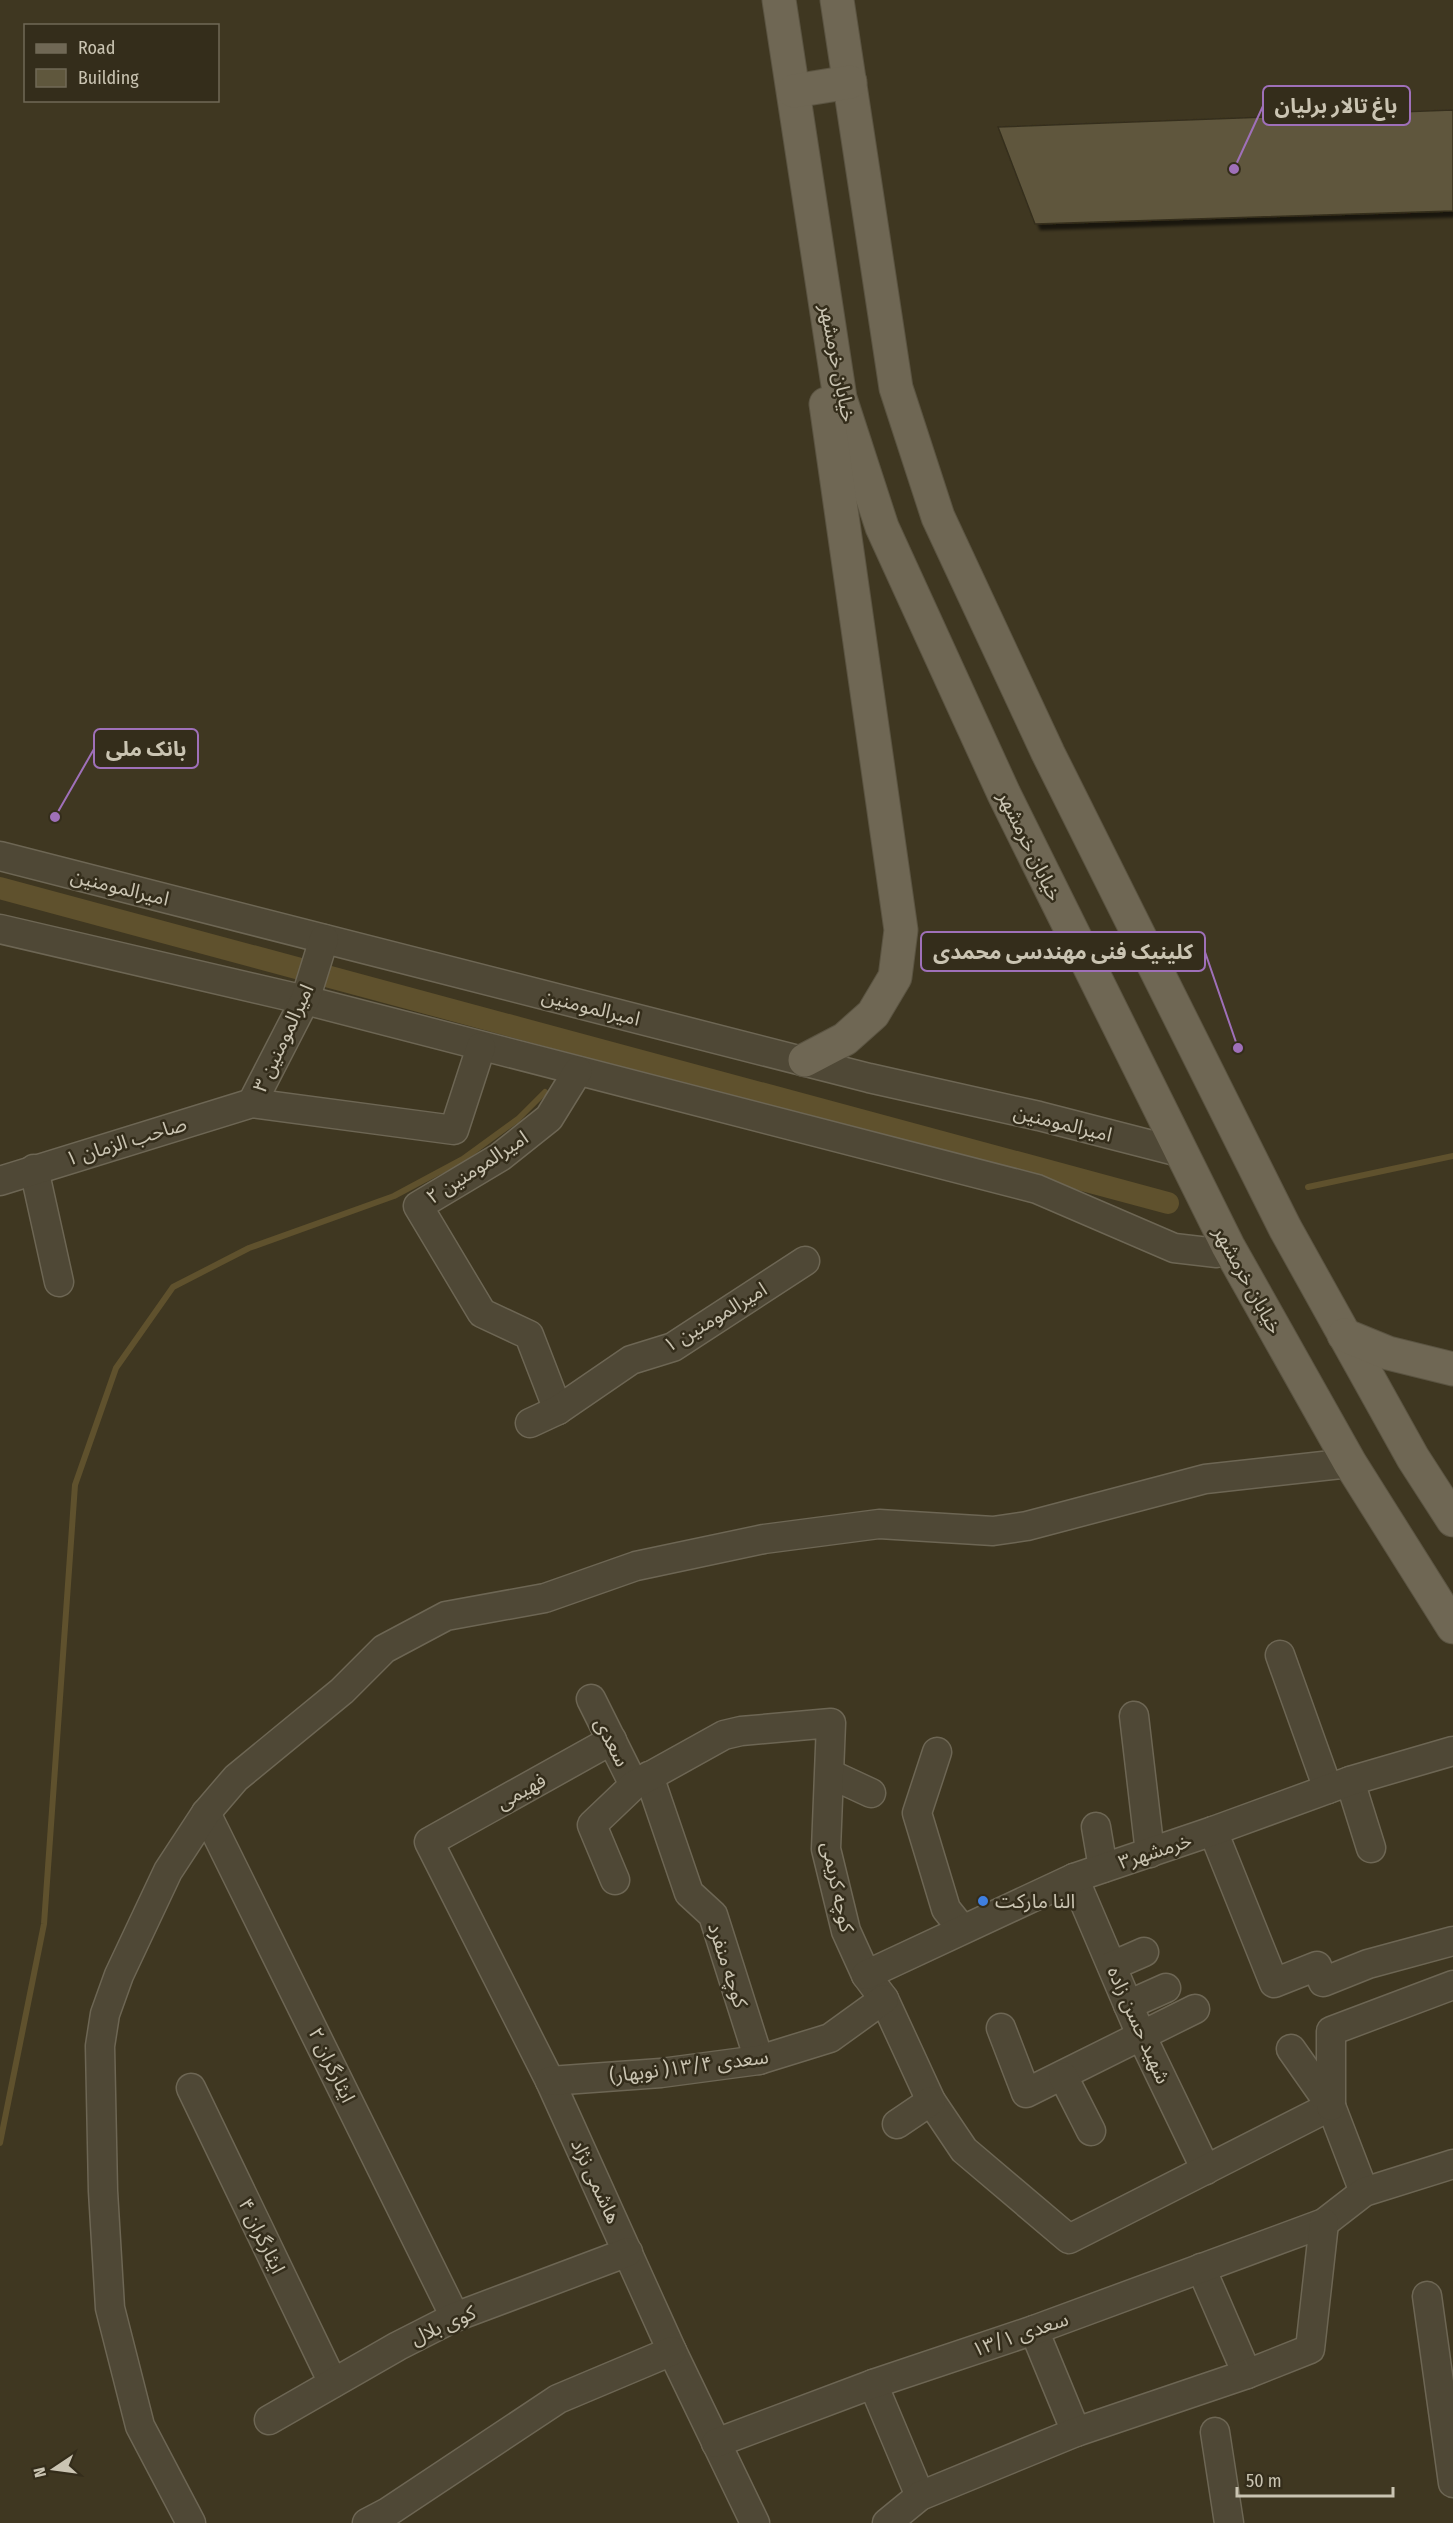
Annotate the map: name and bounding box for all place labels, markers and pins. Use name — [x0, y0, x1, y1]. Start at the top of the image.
callout: باغ تالار برلیان — [1263, 86, 1410, 125]
callout: بانک ملی — [94, 729, 198, 768]
callout: کلینیک فنی مهندسی محمدی — [921, 932, 1205, 971]
place label: النا مارکت — [995, 1889, 1075, 1913]
marker: النا مارکت — [976, 1894, 990, 1908]

